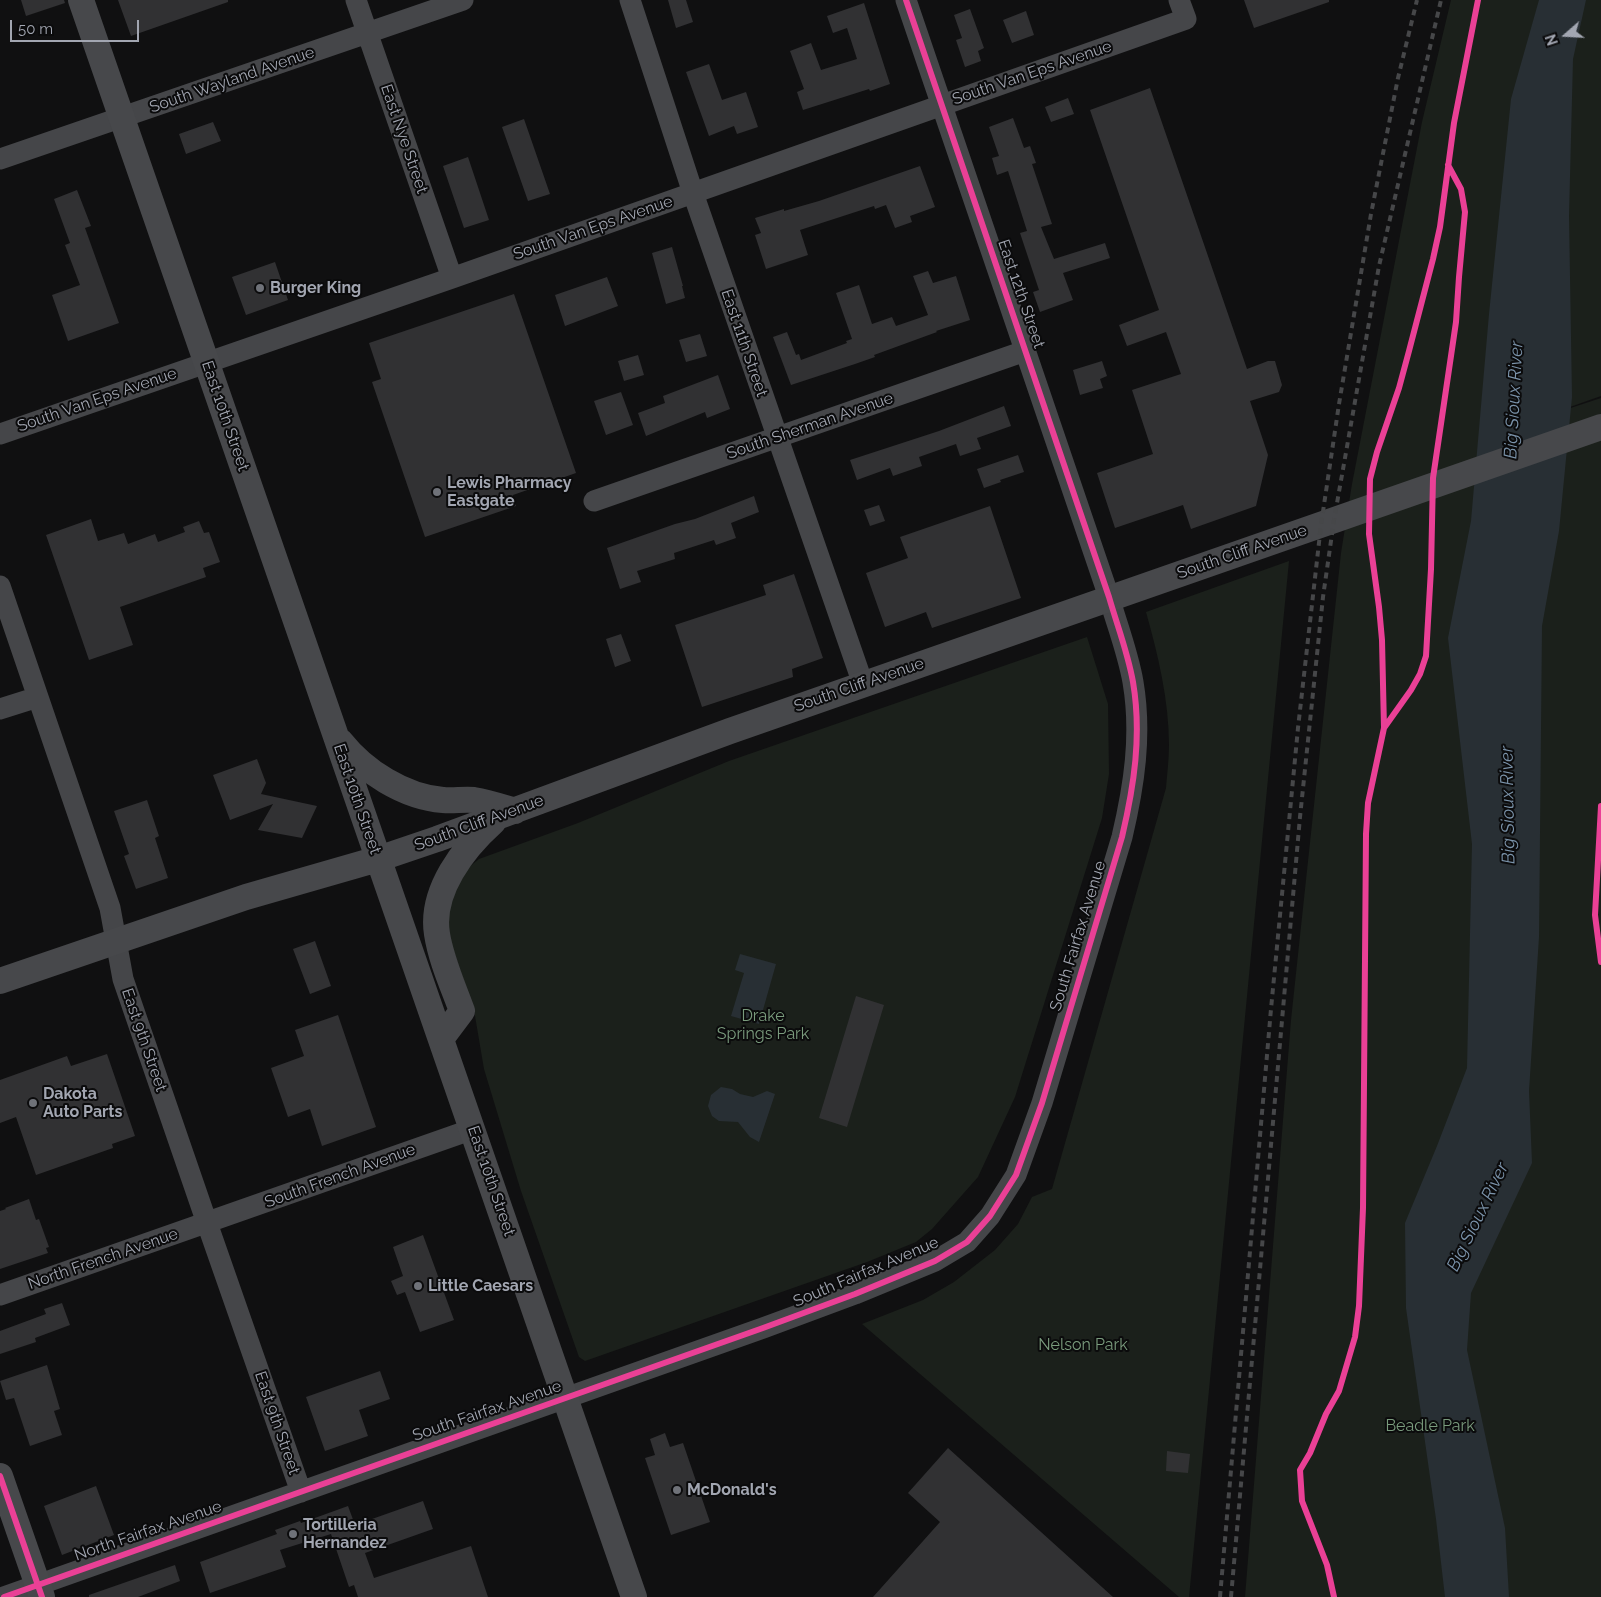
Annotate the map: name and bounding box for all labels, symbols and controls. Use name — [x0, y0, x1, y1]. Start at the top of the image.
scale bar — [12, 10, 141, 42]
north arrow — [1541, 10, 1591, 60]
text: 50 m — [18, 20, 53, 38]
text: N — [1543, 32, 1561, 48]
street label: South Van Eps Avenue — [950, 37, 1114, 109]
street label: South Wayland Avenue — [147, 43, 317, 117]
street label: East Nye Street — [376, 82, 432, 196]
street label: South Van Eps Avenue — [511, 192, 675, 264]
street label: East 12th Street — [993, 237, 1049, 351]
place label: Burger King — [270, 278, 361, 298]
marker: Burger King — [254, 282, 266, 294]
street label: East 11th Street — [717, 287, 771, 399]
water label: Big Sioux River — [1500, 340, 1528, 460]
street label: East 10th Street — [197, 358, 253, 474]
street label: South Van Eps Avenue — [15, 364, 179, 436]
street label: South Sherman Avenue — [724, 389, 896, 463]
place label: Lewis Pharmacy Eastgate — [447, 473, 572, 511]
marker: Lewis Pharmacy Eastgate — [431, 486, 443, 498]
street label: South Cliff Avenue — [1175, 521, 1309, 583]
street label: South Cliff Avenue — [792, 654, 926, 716]
street label: East 10th Street — [329, 741, 385, 857]
water label: Big Sioux River — [1496, 746, 1520, 864]
street label: South Cliff Avenue — [412, 791, 546, 855]
street label: South Fairfax Avenue — [1046, 859, 1110, 1013]
street label: East 9th Street — [117, 986, 171, 1094]
park label: Drake Springs Park — [717, 1006, 809, 1044]
place label: Dakota Auto Parts — [43, 1084, 122, 1122]
marker: Dakota Auto Parts — [27, 1097, 39, 1109]
street label: East 10th Street — [463, 1123, 519, 1239]
street label: South French Avenue — [262, 1140, 418, 1212]
water label: Big Sioux River — [1442, 1159, 1514, 1275]
street label: North French Avenue — [25, 1224, 181, 1294]
street label: South Fairfax Avenue — [790, 1233, 942, 1311]
place label: Little Caesars — [428, 1276, 533, 1296]
marker: Little Caesars — [412, 1280, 424, 1292]
park label: Nelson Park — [1038, 1335, 1128, 1355]
street label: East 9th Street — [250, 1369, 304, 1477]
street label: South Fairfax Avenue — [410, 1377, 564, 1445]
park label: Beadle Park — [1385, 1416, 1475, 1436]
place label: McDonald's — [687, 1480, 777, 1500]
marker: McDonald's — [671, 1484, 683, 1496]
street label: North Fairfax Avenue — [72, 1497, 224, 1565]
place label: Tortilleria Hernandez — [303, 1515, 387, 1553]
marker: Tortilleria Hernandez — [287, 1528, 299, 1540]

